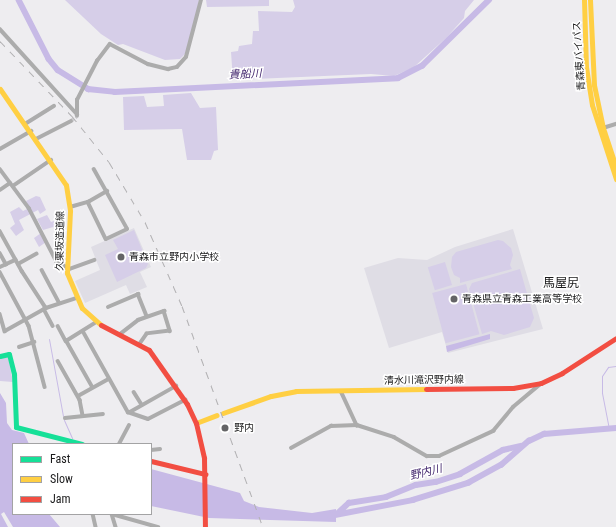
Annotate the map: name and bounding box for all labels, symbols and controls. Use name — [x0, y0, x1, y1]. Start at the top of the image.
street label: 青森東バイパス — [571, 21, 587, 91]
water label: 貴船川 — [228, 68, 262, 82]
street label: 久栗坂造道線 — [53, 211, 67, 271]
place label: 青森市立野内小学校 — [129, 251, 219, 263]
marker: 青森市立野内小学校 — [116, 252, 126, 262]
district label: 馬屋尻 — [543, 277, 579, 291]
place label: 青森県立青森工業高等学校 — [462, 293, 582, 305]
marker: 青森県立青森工業高等学校 — [449, 294, 459, 304]
street label: 清水川滝沢野内線 — [384, 373, 464, 387]
marker: 野内 — [219, 422, 231, 434]
place label: 野内 — [234, 422, 254, 434]
legend — [12, 443, 152, 515]
text: Fast — [50, 452, 70, 466]
water label: 野内川 — [408, 463, 444, 483]
text: Slow — [50, 472, 73, 486]
text: Jam — [50, 492, 71, 506]

